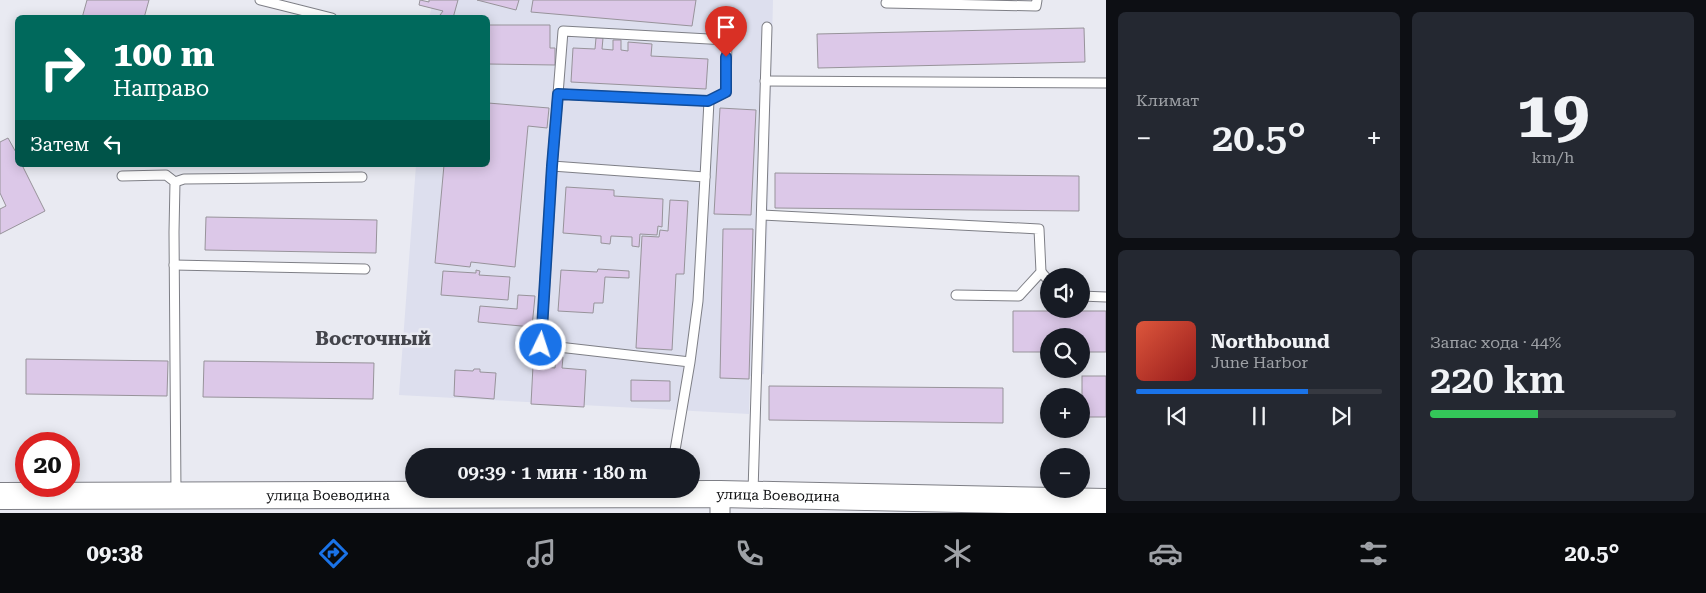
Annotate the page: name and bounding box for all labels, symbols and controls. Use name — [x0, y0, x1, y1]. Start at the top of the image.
pin — [705, 6, 747, 57]
icon: arrive — [712, 13, 740, 41]
text: 100 m — [113, 34, 214, 75]
icon: right — [30, 35, 95, 100]
text: Направо — [113, 76, 209, 101]
text: 19 — [1517, 77, 1589, 153]
text: Климат — [1136, 91, 1199, 110]
text: 20.5° — [1212, 116, 1306, 160]
text: − — [1136, 122, 1152, 155]
text: + — [1366, 122, 1382, 155]
icon: left — [99, 130, 127, 158]
text: Затем — [30, 133, 89, 156]
text: km/h — [1532, 148, 1574, 167]
map controls — [1040, 268, 1090, 498]
button: sound — [1040, 268, 1090, 318]
position arrow — [514, 318, 566, 370]
district label: Восточный — [315, 327, 431, 350]
button: search — [1040, 328, 1090, 378]
text: Northbound — [1211, 330, 1330, 353]
text: Запас хода · 44% — [1430, 333, 1561, 352]
text: June Harbor — [1211, 353, 1308, 372]
text: 220 km — [1430, 358, 1565, 402]
button: + — [1040, 388, 1090, 438]
icon: previous — [1163, 402, 1191, 430]
icon: pause — [1245, 402, 1273, 430]
icon: next — [1327, 402, 1355, 430]
speed limit sign: 20 — [15, 432, 80, 497]
button: − — [1040, 448, 1090, 498]
text: 09:39 · 1 мин · 180 m — [458, 461, 647, 484]
street label: улица Воеводина — [716, 486, 840, 504]
street label: улица Воеводина — [266, 487, 390, 503]
icon: directions — [316, 536, 351, 571]
icon: music — [524, 536, 559, 571]
icon: phone — [732, 536, 767, 571]
icon: climate — [940, 536, 975, 571]
icon: car — [1148, 536, 1183, 571]
icon: filters — [1356, 536, 1391, 571]
text: 09:38 — [87, 541, 143, 566]
text: 20.5° — [1565, 541, 1619, 566]

